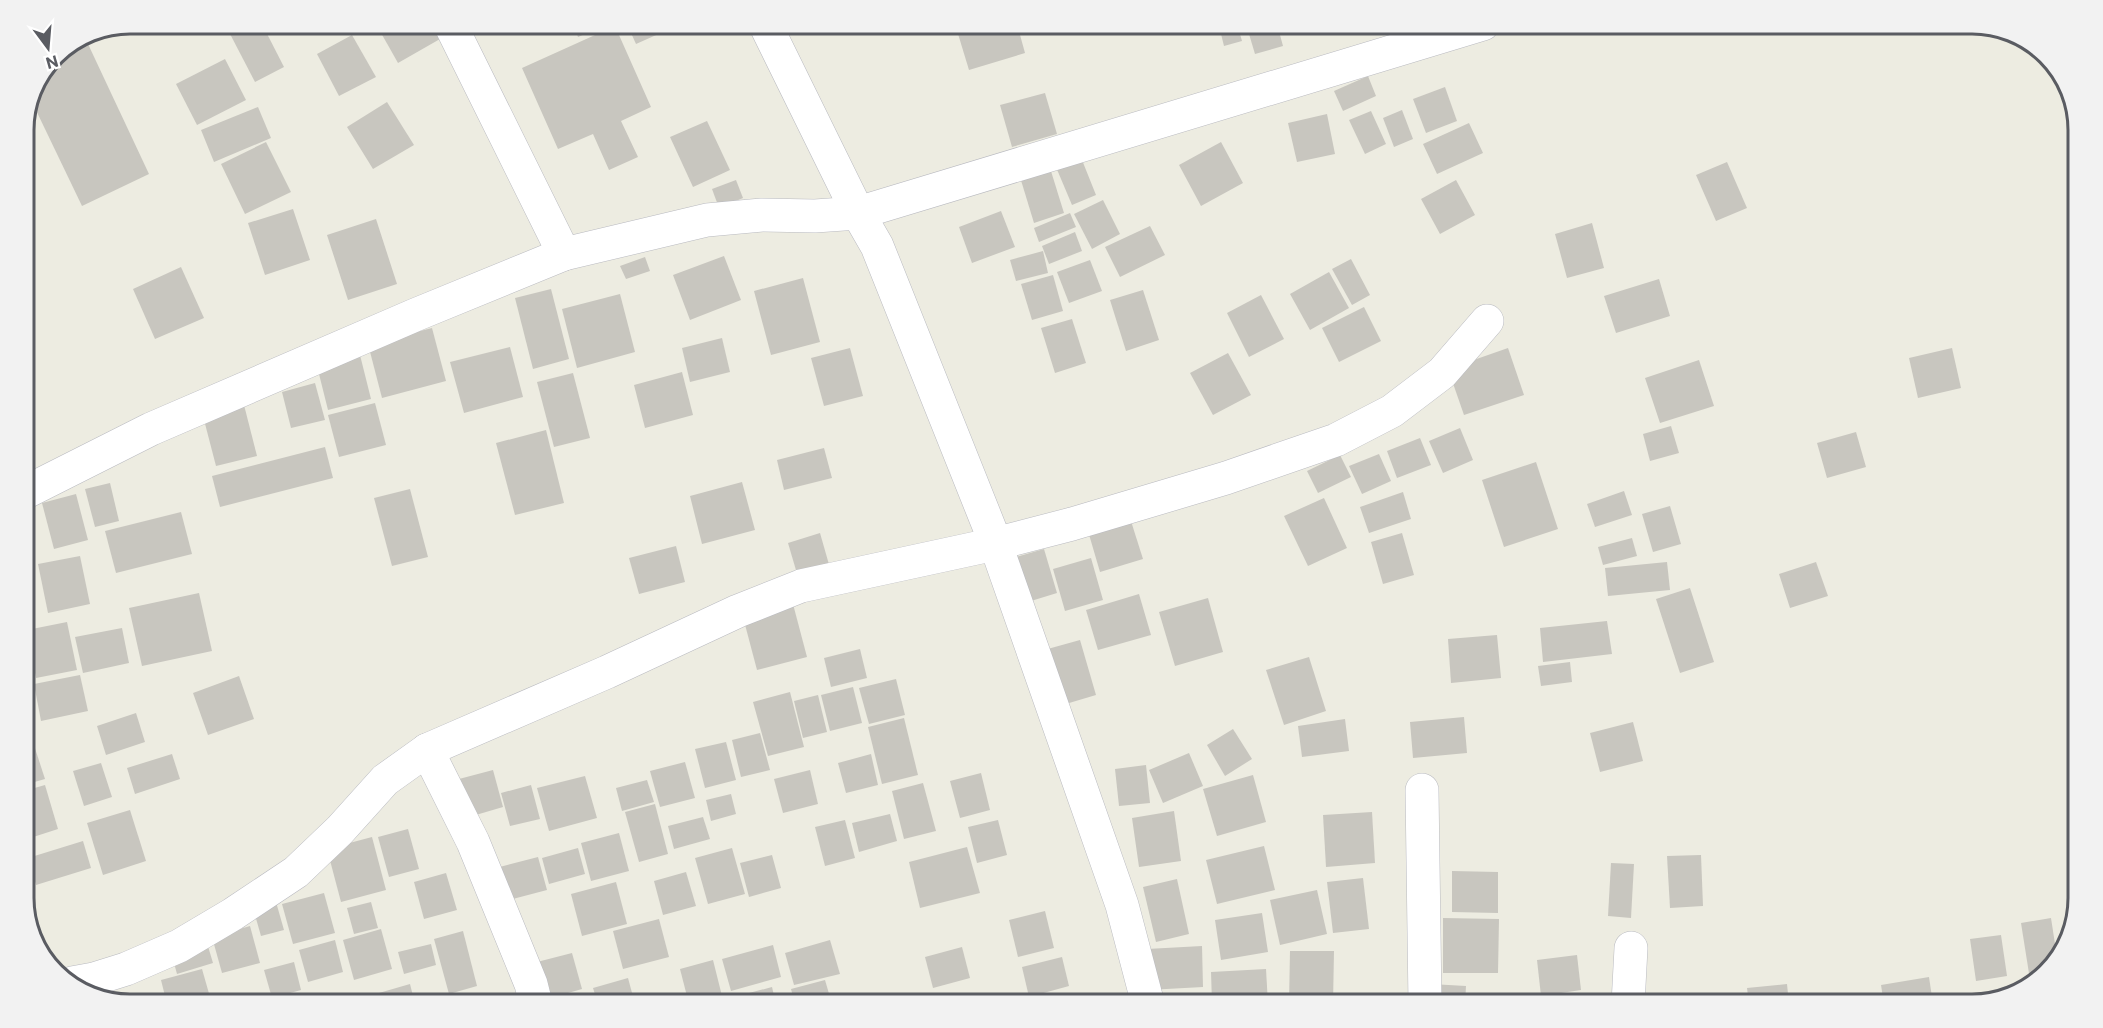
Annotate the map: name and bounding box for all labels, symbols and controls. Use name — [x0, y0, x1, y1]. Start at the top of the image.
north arrow — [18, 18, 78, 78]
text: N — [44, 52, 61, 74]

